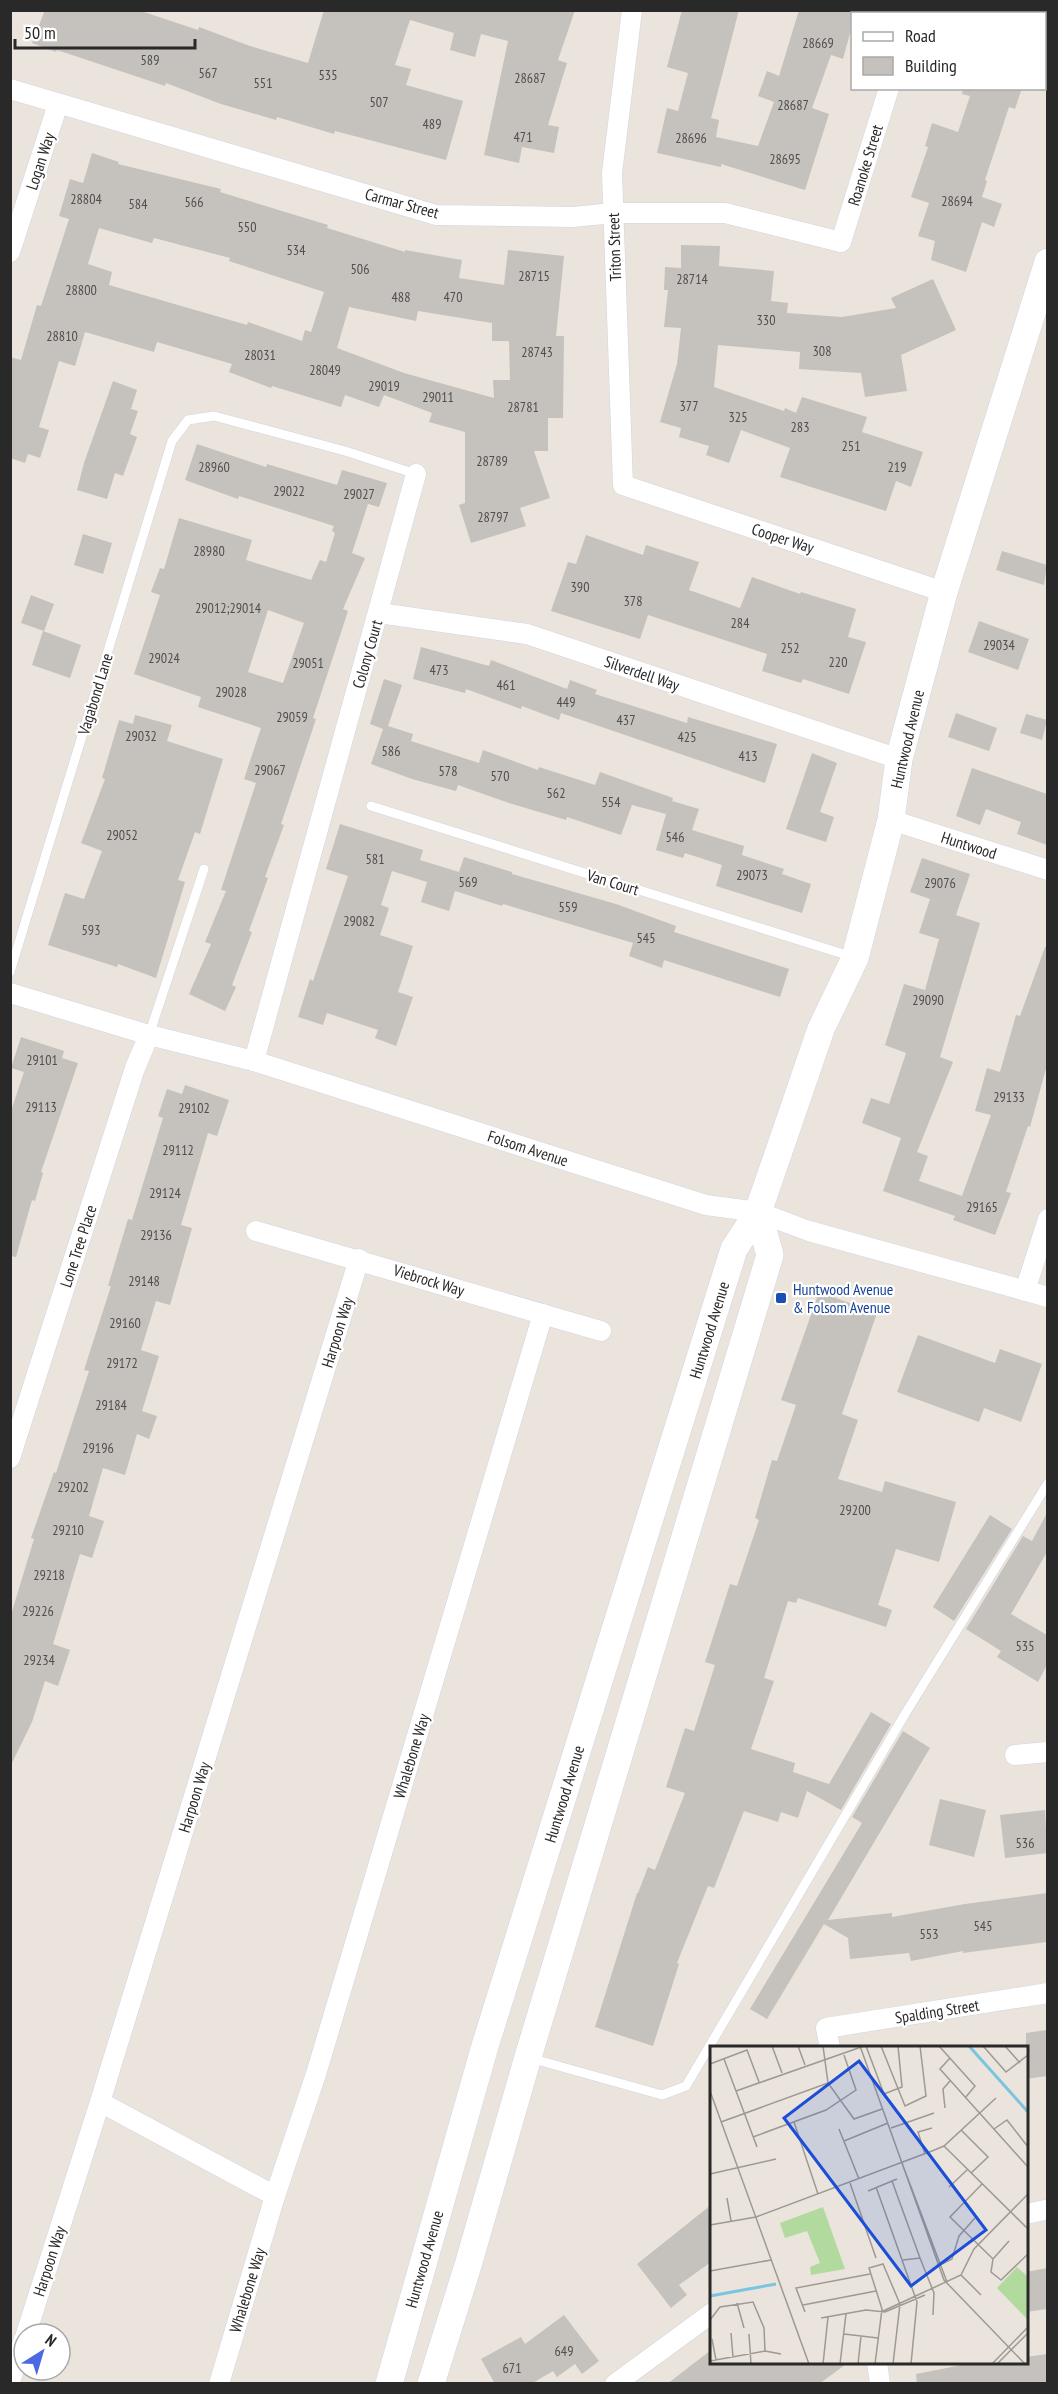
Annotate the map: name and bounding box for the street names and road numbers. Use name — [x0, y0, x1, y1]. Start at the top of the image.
street label: Roanoke Street — [843, 122, 887, 208]
street label: Logan Way — [21, 130, 59, 192]
street label: Carmar Street — [363, 184, 442, 223]
street label: Triton Street — [603, 212, 625, 282]
street label: Cooper Way — [749, 519, 817, 557]
street label: Colony Court — [348, 617, 386, 691]
street label: Vagabond Lane — [73, 651, 117, 738]
street label: Silverdell Way — [602, 651, 682, 695]
street label: Huntwood Avenue — [886, 688, 928, 790]
street label: Huntwood — [939, 827, 999, 863]
street label: Van Court — [584, 864, 642, 900]
street label: Folsom Avenue — [485, 1126, 571, 1170]
street label: Lone Tree Place — [55, 1202, 101, 1290]
street label: Viebrock Way — [390, 1259, 467, 1300]
street label: Huntwood Avenue — [685, 1279, 733, 1381]
street label: Harpoon Way — [317, 1294, 357, 1370]
street label: Whalebone Way — [389, 1711, 433, 1801]
street label: Huntwood Avenue — [540, 1743, 588, 1845]
street label: Harpoon Way — [174, 1759, 214, 1835]
street label: Spalding Street — [894, 1994, 981, 2028]
street label: Huntwood Avenue — [401, 2208, 447, 2310]
street label: Harpoon Way — [28, 2223, 70, 2299]
street label: Whalebone Way — [225, 2245, 269, 2335]

